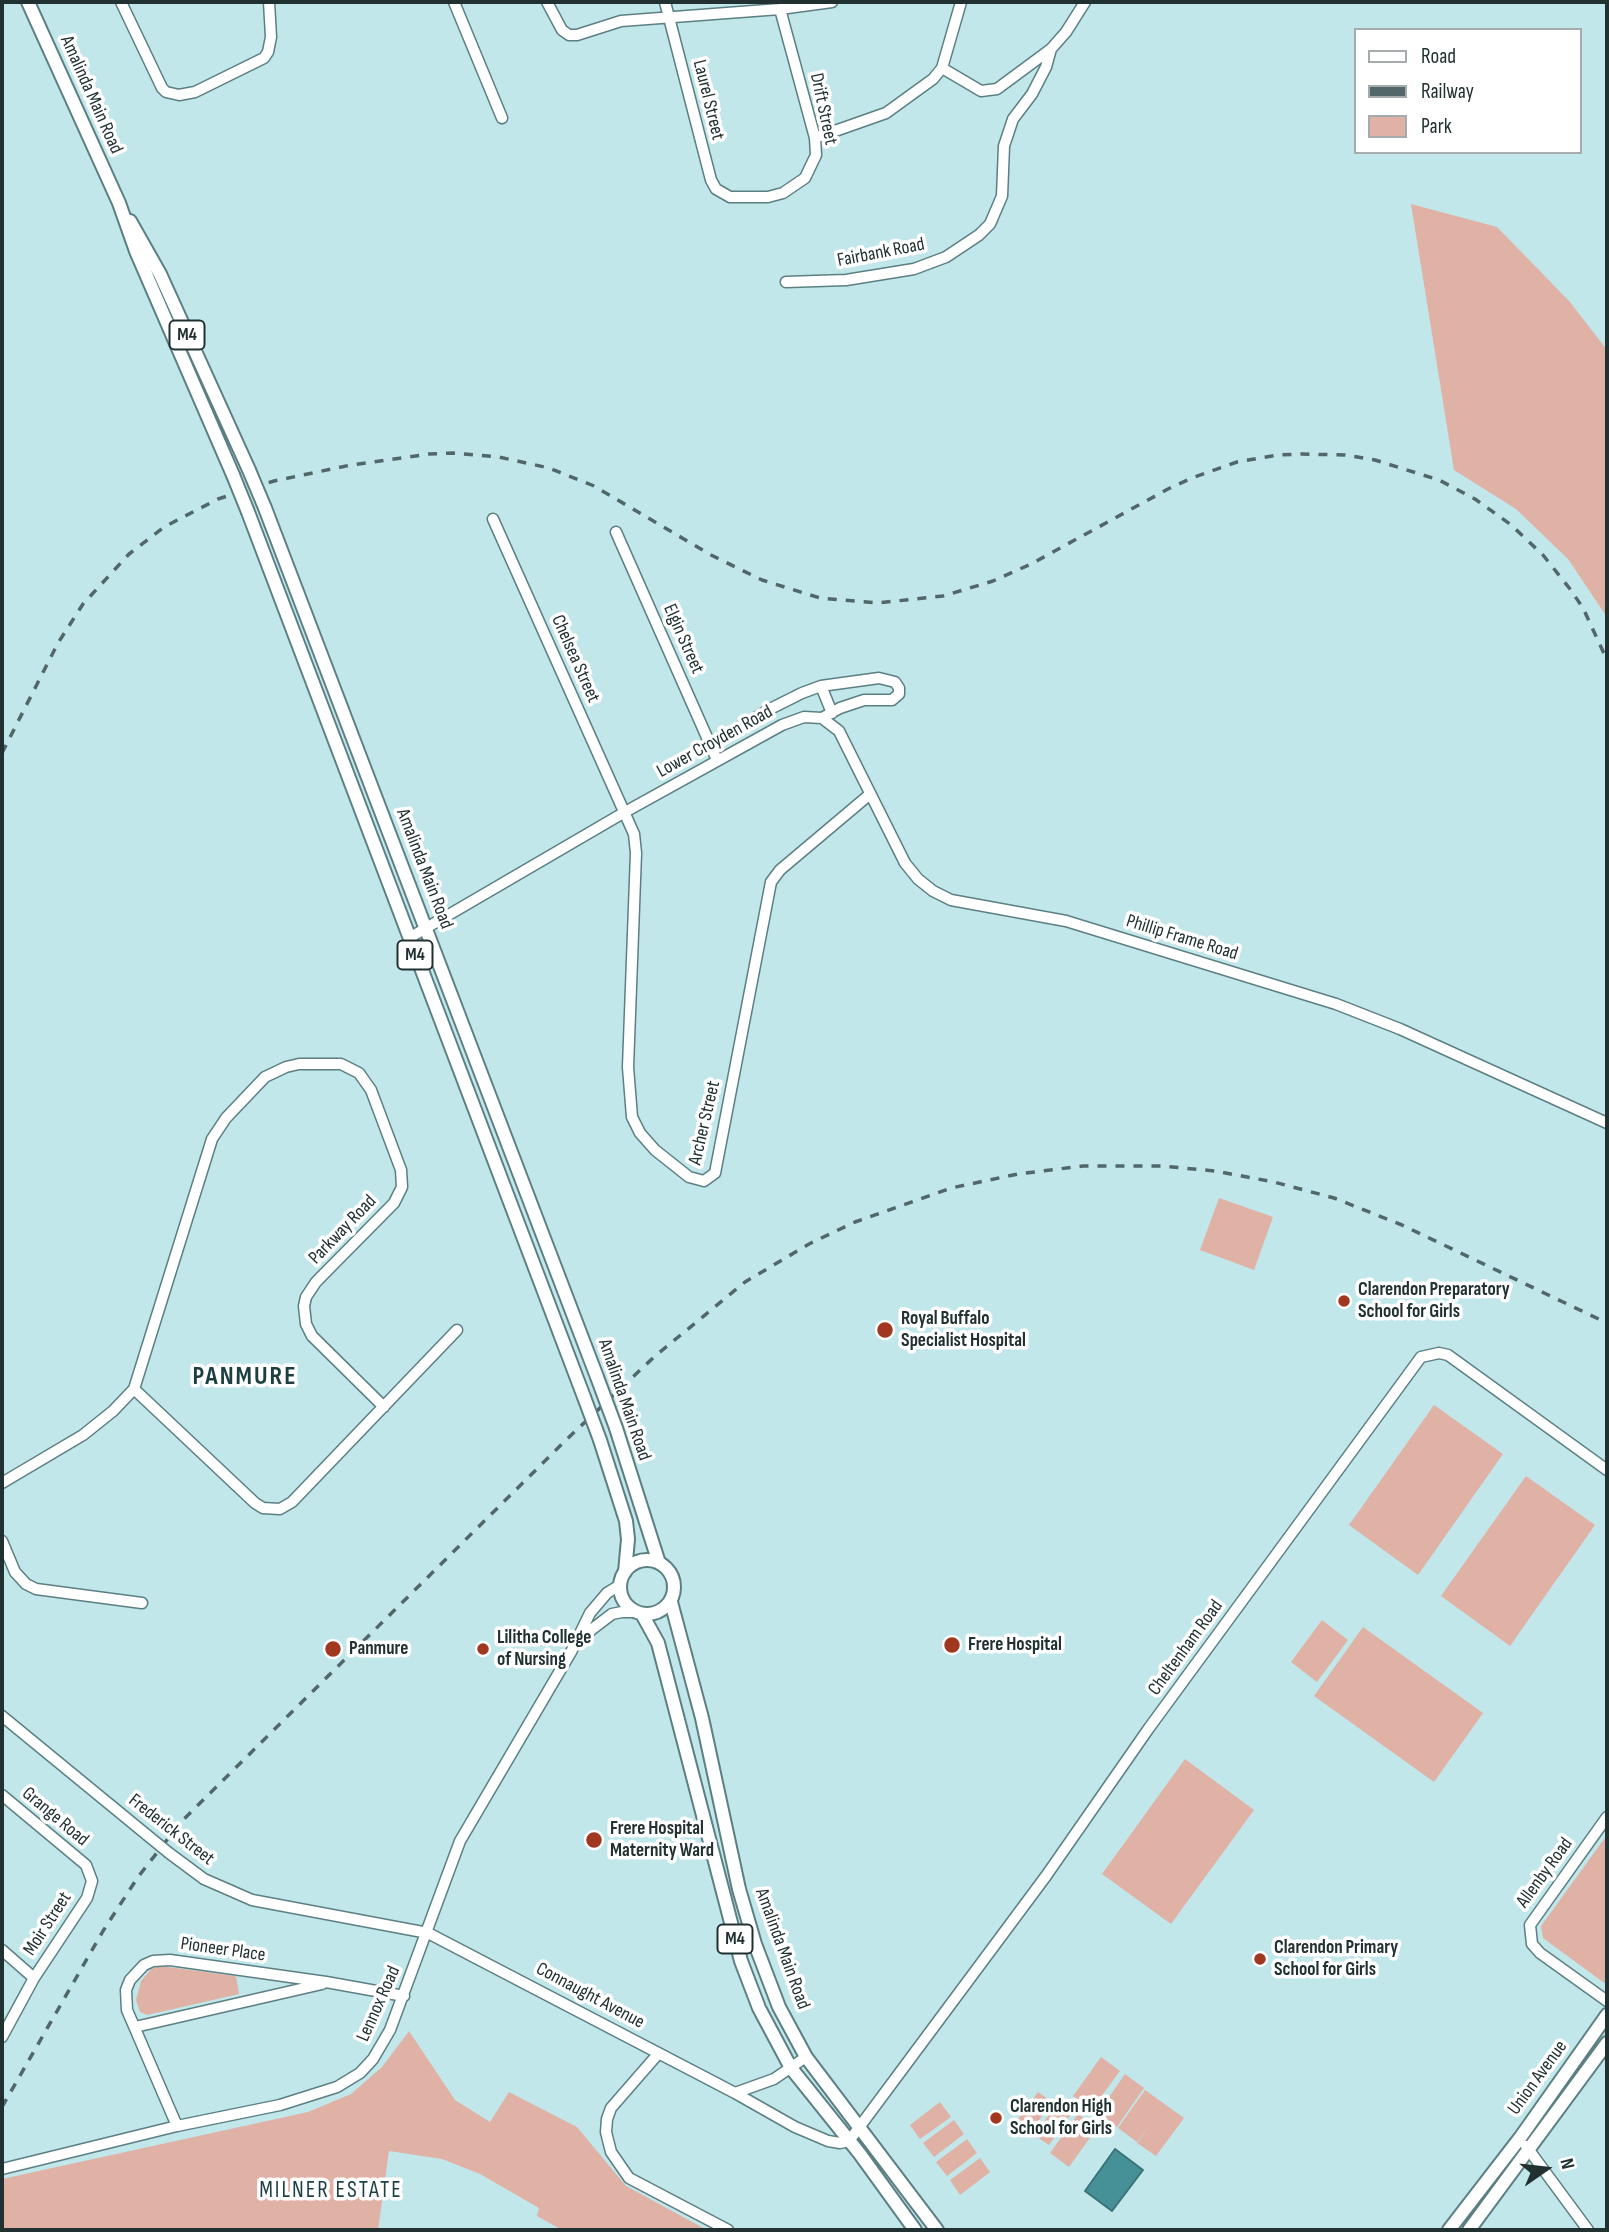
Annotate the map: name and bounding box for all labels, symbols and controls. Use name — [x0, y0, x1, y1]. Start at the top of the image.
legend — [1354, 28, 1581, 154]
street label: Amalinda Main Road — [55, 32, 127, 158]
text: Road — [1421, 44, 1456, 69]
street label: Laurel Street — [687, 58, 729, 142]
street label: Drift Street — [804, 71, 842, 147]
text: Railway — [1421, 79, 1474, 104]
text: Park — [1421, 114, 1452, 139]
street label: Fairbank Road — [835, 233, 927, 273]
road number: M4 — [170, 320, 204, 349]
street label: Elgin Street — [658, 601, 708, 677]
street label: Chelsea Street — [546, 612, 604, 706]
street label: Lower Croyden Road — [653, 701, 777, 783]
street label: Amalinda Main Road — [391, 806, 457, 932]
street label: Phillip Frame Road — [1123, 910, 1241, 966]
road number: M4 — [398, 940, 432, 970]
street label: Archer Street — [684, 1079, 726, 1167]
street label: Parkway Road — [304, 1191, 382, 1269]
place label: Clarendon Preparatory School for Girls — [1358, 1279, 1510, 1323]
marker: Clarendon Preparatory School for Girls — [1336, 1293, 1352, 1309]
place label: Royal Buffalo Specialist Hospital — [901, 1308, 1026, 1352]
marker: Royal Buffalo Specialist Hospital — [875, 1320, 895, 1340]
street label: Amalinda Main Road — [593, 1336, 655, 1464]
district label: PANMURE — [193, 1361, 297, 1393]
street label: Cheltenham Road — [1144, 1596, 1228, 1700]
place label: Lilitha College of Nursing — [497, 1627, 591, 1671]
place label: Frere Hospital — [968, 1634, 1062, 1656]
marker: Frere Hospital — [942, 1635, 962, 1655]
place label: Panmure — [349, 1638, 408, 1660]
marker: Panmure — [323, 1639, 343, 1659]
marker: Lilitha College of Nursing — [475, 1641, 491, 1657]
street label: Grange Road — [17, 1783, 93, 1851]
street label: Frederick Street — [124, 1789, 218, 1871]
place label: Frere Hospital Maternity Ward — [610, 1818, 714, 1862]
marker: Frere Hospital Maternity Ward — [584, 1830, 604, 1850]
street label: Allenby Road — [1512, 1834, 1578, 1912]
street label: Amalinda Main Road — [750, 1886, 814, 2012]
street label: Moir Street — [19, 1888, 77, 1960]
road number: M4 — [718, 1924, 752, 1954]
street label: Pioneer Place — [179, 1933, 267, 1967]
place label: Clarendon Primary School for Girls — [1274, 1937, 1398, 1981]
marker: Clarendon Primary School for Girls — [1252, 1951, 1268, 1967]
street label: Connaught Avenue — [532, 1958, 648, 2034]
street label: Lennox Road — [352, 1963, 406, 2045]
street label: Union Avenue — [1503, 2036, 1573, 2120]
place label: Clarendon High School for Girls — [1010, 2096, 1112, 2140]
marker: Clarendon High School for Girls — [988, 2110, 1004, 2126]
north arrow — [1511, 2134, 1581, 2204]
text: N — [1554, 2156, 1579, 2172]
district label: MILNER ESTATE — [261, 2177, 401, 2205]

